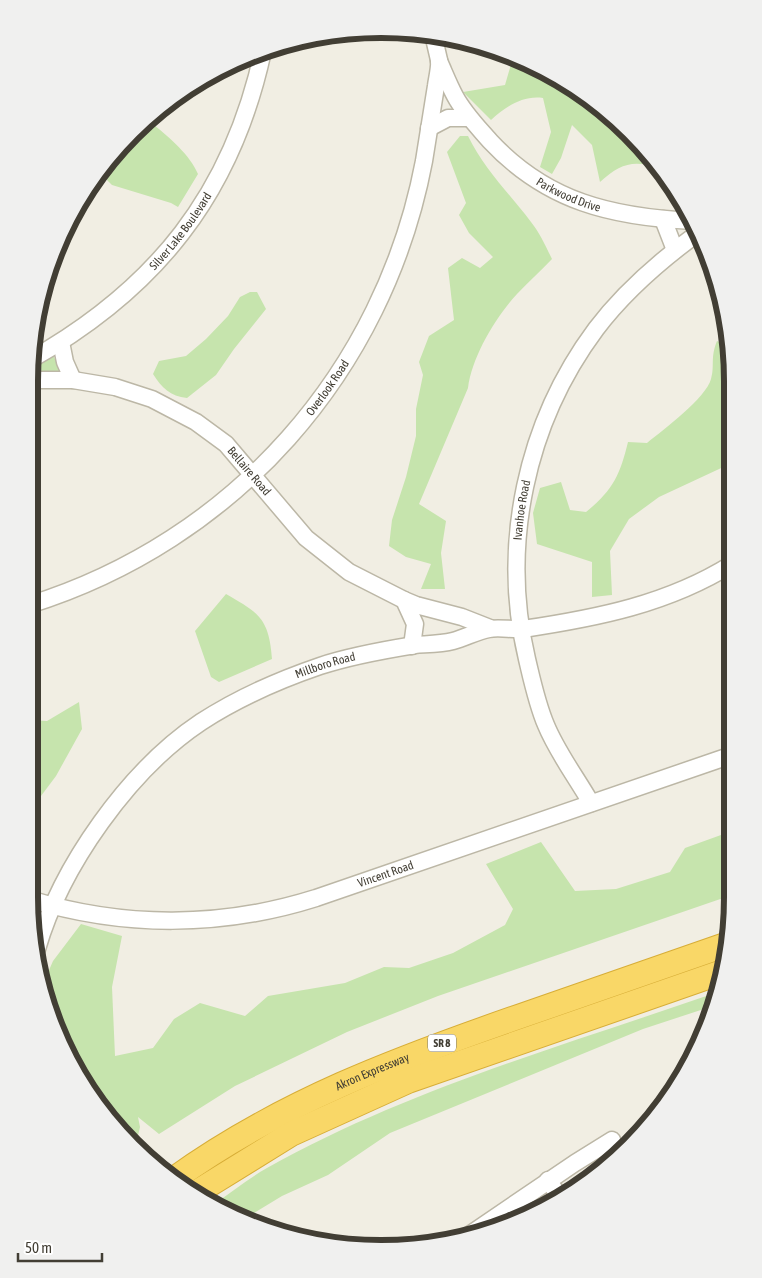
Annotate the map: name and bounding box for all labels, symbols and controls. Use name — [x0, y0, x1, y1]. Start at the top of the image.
street label: Parkwood Drive — [534, 175, 602, 215]
street label: Silver Lake Boulevard — [147, 190, 215, 273]
street label: Overlook Road — [303, 357, 352, 419]
street label: Bellaire Road — [225, 444, 274, 498]
street label: Ivanhoe Road — [511, 479, 533, 541]
street label: Millboro Road — [293, 649, 357, 681]
street label: Vincent Road — [356, 858, 415, 890]
road number: SR 8 — [428, 1034, 456, 1052]
street label: Akron Expressway — [333, 1050, 411, 1093]
scale bar — [18, 1230, 101, 1262]
text: 50 m — [25, 1239, 52, 1256]

